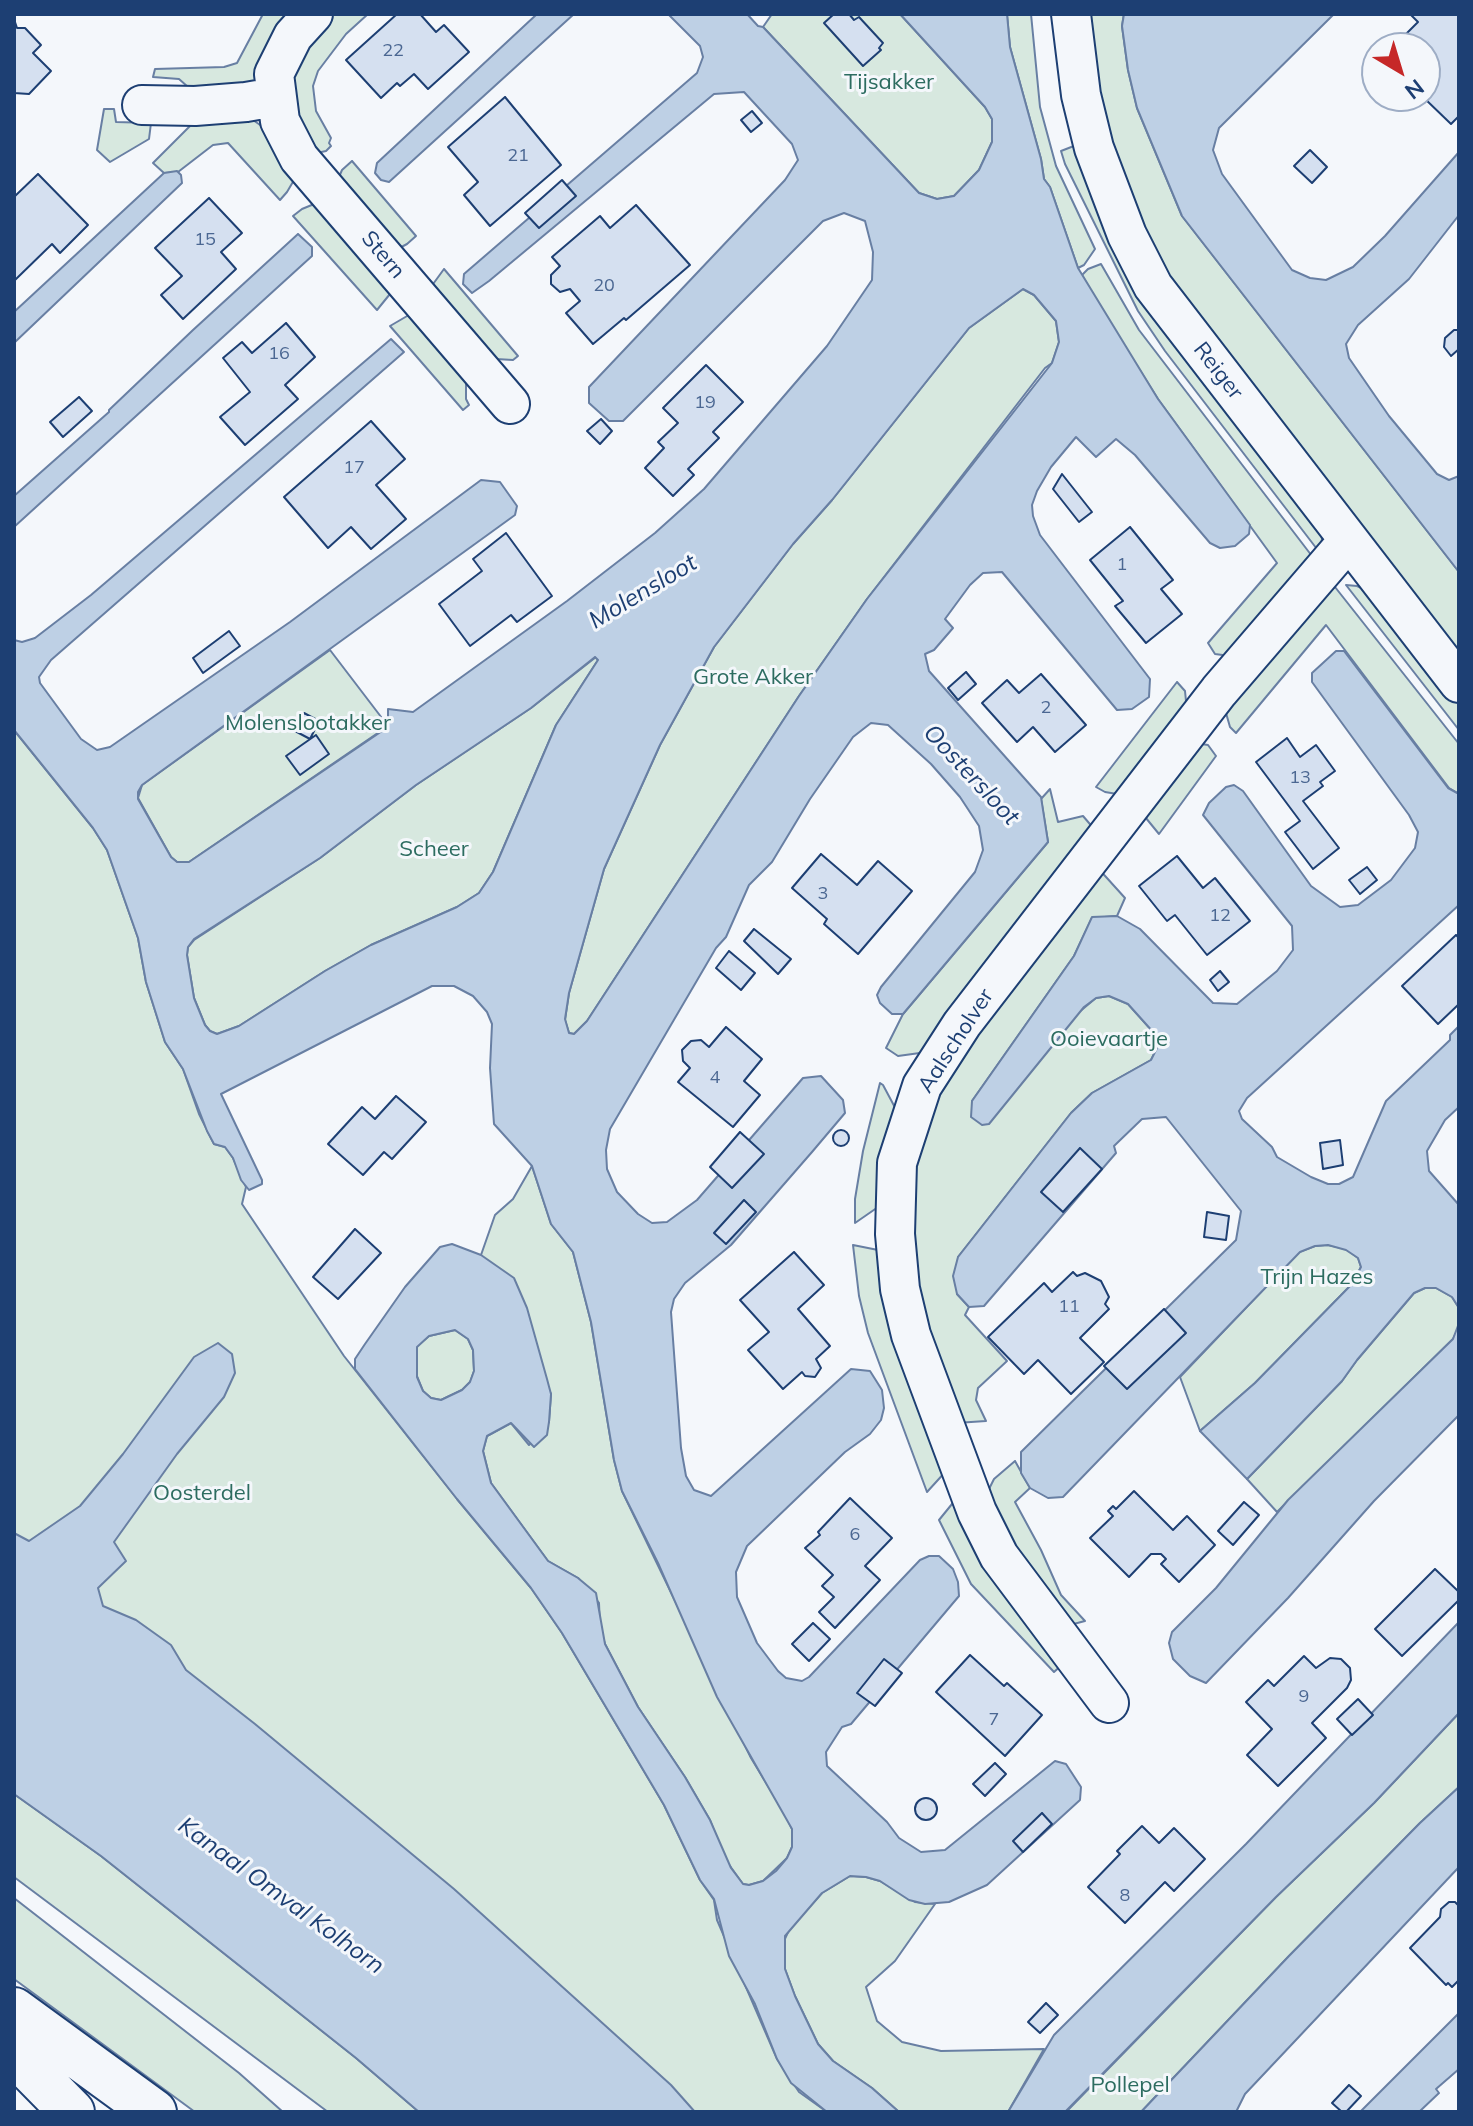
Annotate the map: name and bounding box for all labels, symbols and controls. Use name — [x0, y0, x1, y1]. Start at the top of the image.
north arrow — [1361, 32, 1441, 112]
house number: 22 — [382, 40, 404, 62]
park label: Tijsakker — [844, 69, 934, 95]
text: N — [1399, 73, 1430, 105]
house number: 21 — [507, 145, 529, 167]
street label: Stern — [356, 226, 410, 284]
house number: 15 — [194, 229, 216, 251]
house number: 20 — [593, 275, 615, 297]
street label: Reiger — [1187, 337, 1249, 405]
house number: 16 — [268, 343, 290, 365]
house number: 19 — [694, 392, 716, 414]
house number: 17 — [343, 457, 365, 479]
water label: Molensloot — [584, 549, 702, 635]
house number: 1 — [1117, 554, 1127, 576]
park label: Grote Akker — [693, 664, 813, 690]
house number: 2 — [1041, 697, 1051, 719]
park label: Molenslootakker — [225, 710, 391, 736]
water label: Oostersloot — [917, 719, 1025, 831]
house number: 13 — [1289, 767, 1311, 789]
park label: Scheer — [399, 836, 469, 862]
house number: 3 — [818, 883, 828, 905]
house number: 12 — [1209, 905, 1231, 927]
street label: Aalscholver — [913, 984, 999, 1098]
park label: Ooievaartje — [1050, 1026, 1168, 1052]
house number: 4 — [710, 1067, 720, 1089]
park label: Trijn Hazes — [1261, 1264, 1373, 1290]
house number: 11 — [1058, 1296, 1080, 1318]
park label: Oosterdel — [153, 1480, 251, 1506]
house number: 6 — [850, 1524, 860, 1546]
house number: 9 — [1299, 1686, 1309, 1708]
house number: 7 — [989, 1709, 999, 1731]
water label: Kanaal Omval Kolhorn — [172, 1812, 390, 1980]
house number: 8 — [1120, 1885, 1130, 1907]
park label: Pollepel — [1090, 2072, 1170, 2098]

